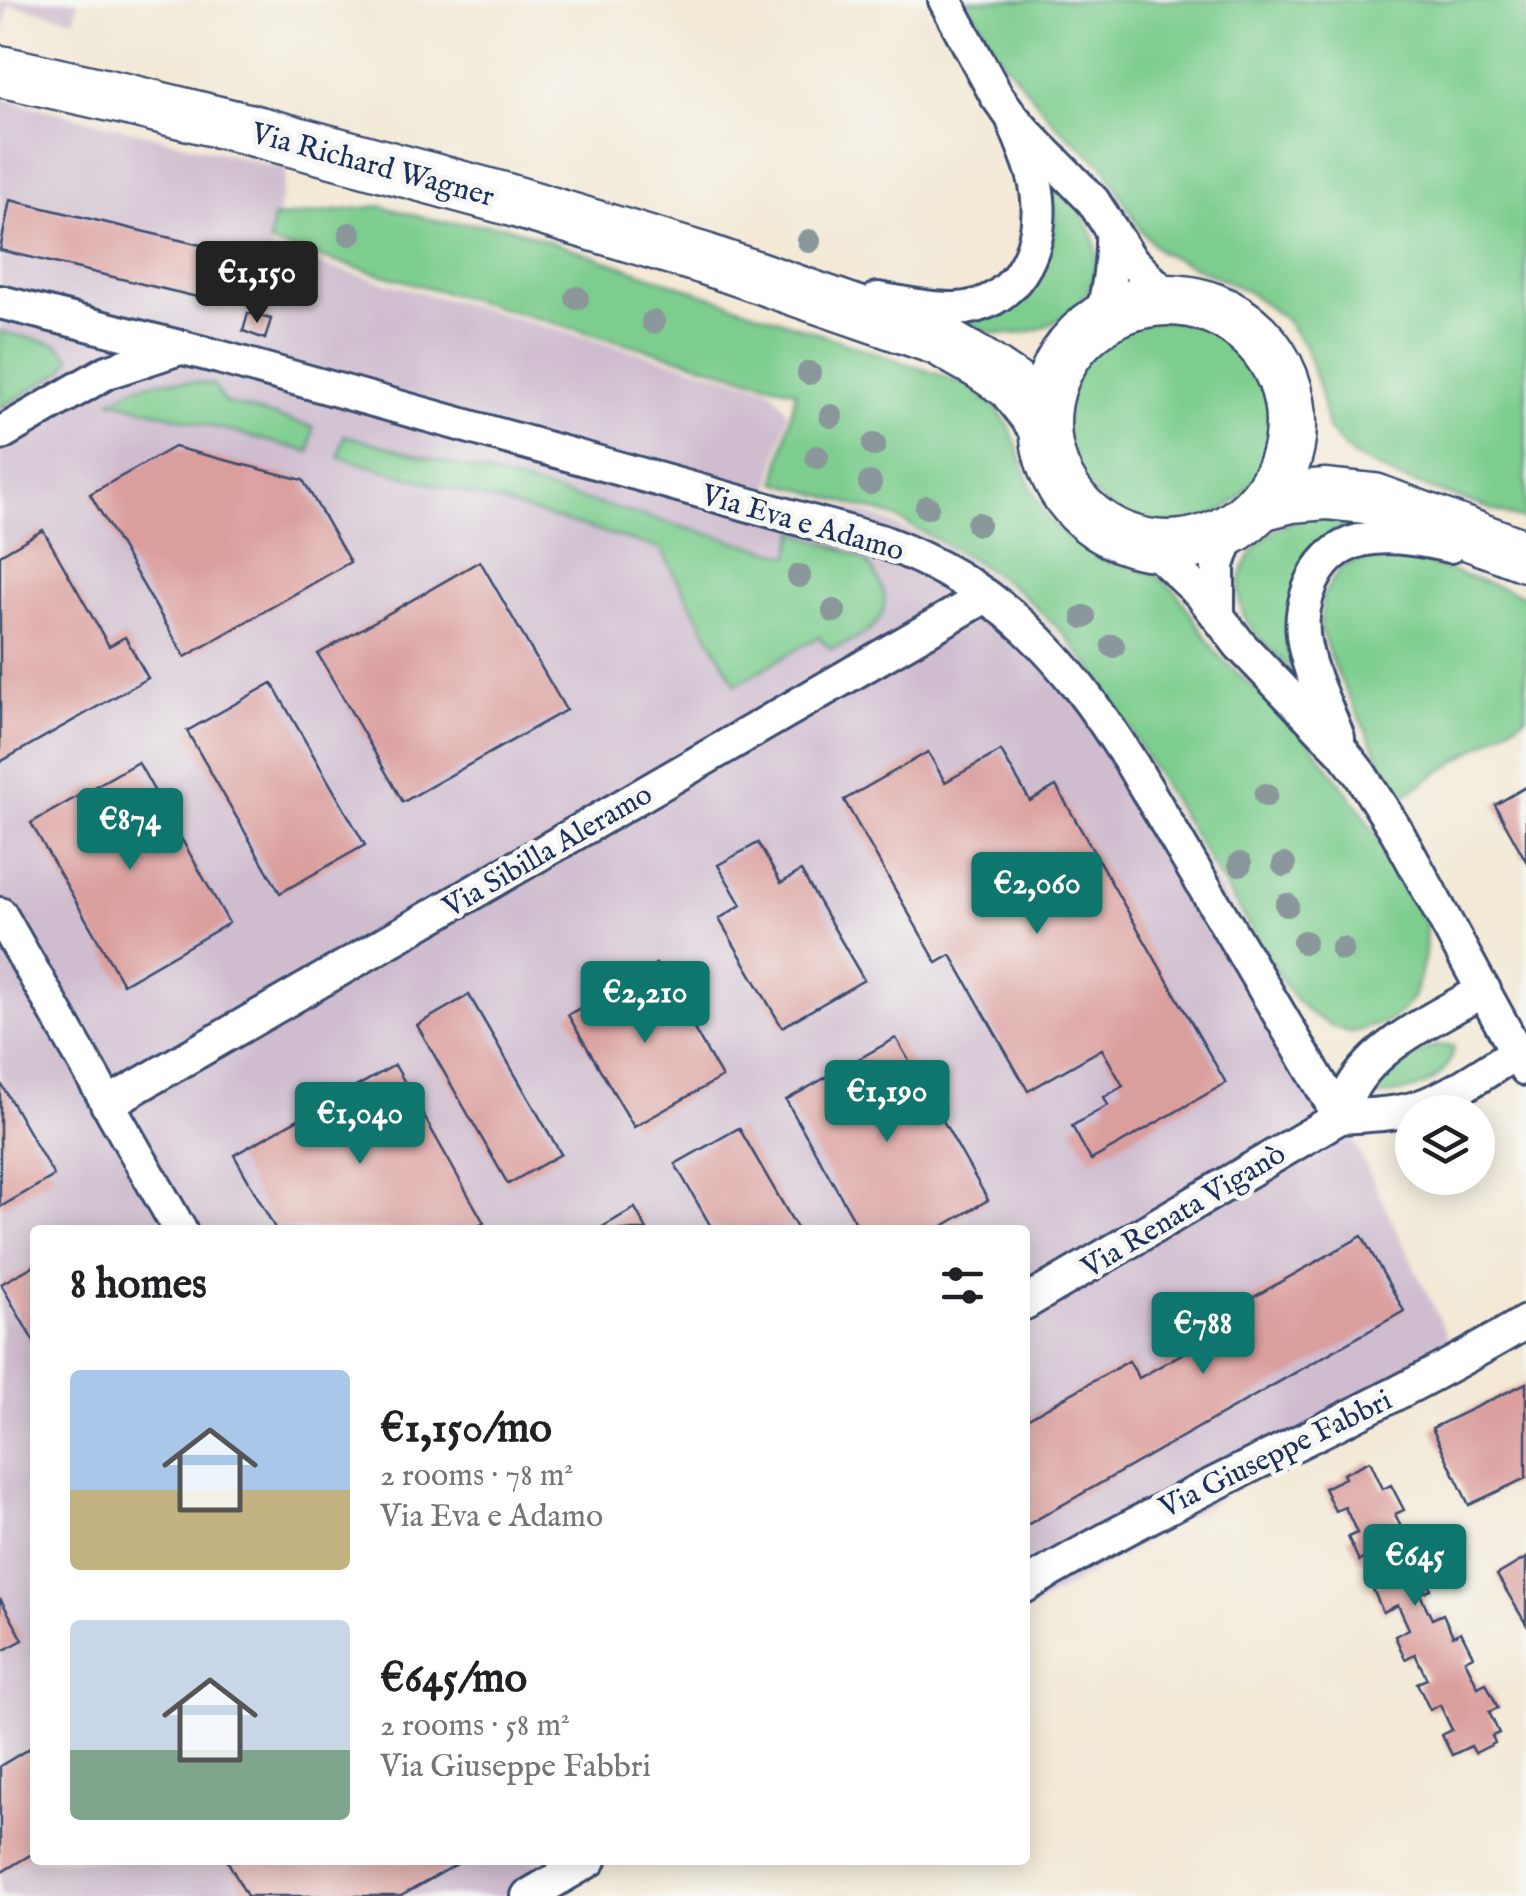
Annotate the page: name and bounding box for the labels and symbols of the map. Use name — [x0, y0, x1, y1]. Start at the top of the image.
street label: Via Richard Wagner — [246, 115, 498, 217]
pin: €1,150 — [176, 241, 338, 326]
street label: Via Eva e Adamo — [696, 477, 908, 571]
street label: Via Sibilla Aleramo — [436, 776, 660, 928]
pin: €874 — [71, 788, 189, 873]
pin: €2,060 — [956, 852, 1118, 937]
pin: €2,210 — [564, 961, 726, 1046]
pin: €1,190 — [806, 1060, 968, 1145]
pin: €1,040 — [279, 1082, 441, 1167]
street label: Via Renata Viganò — [1074, 1136, 1293, 1288]
pin: €788 — [1144, 1292, 1262, 1377]
street label: Via Giuseppe Fabbri — [1152, 1382, 1398, 1528]
pin: €645 — [1356, 1524, 1474, 1609]

